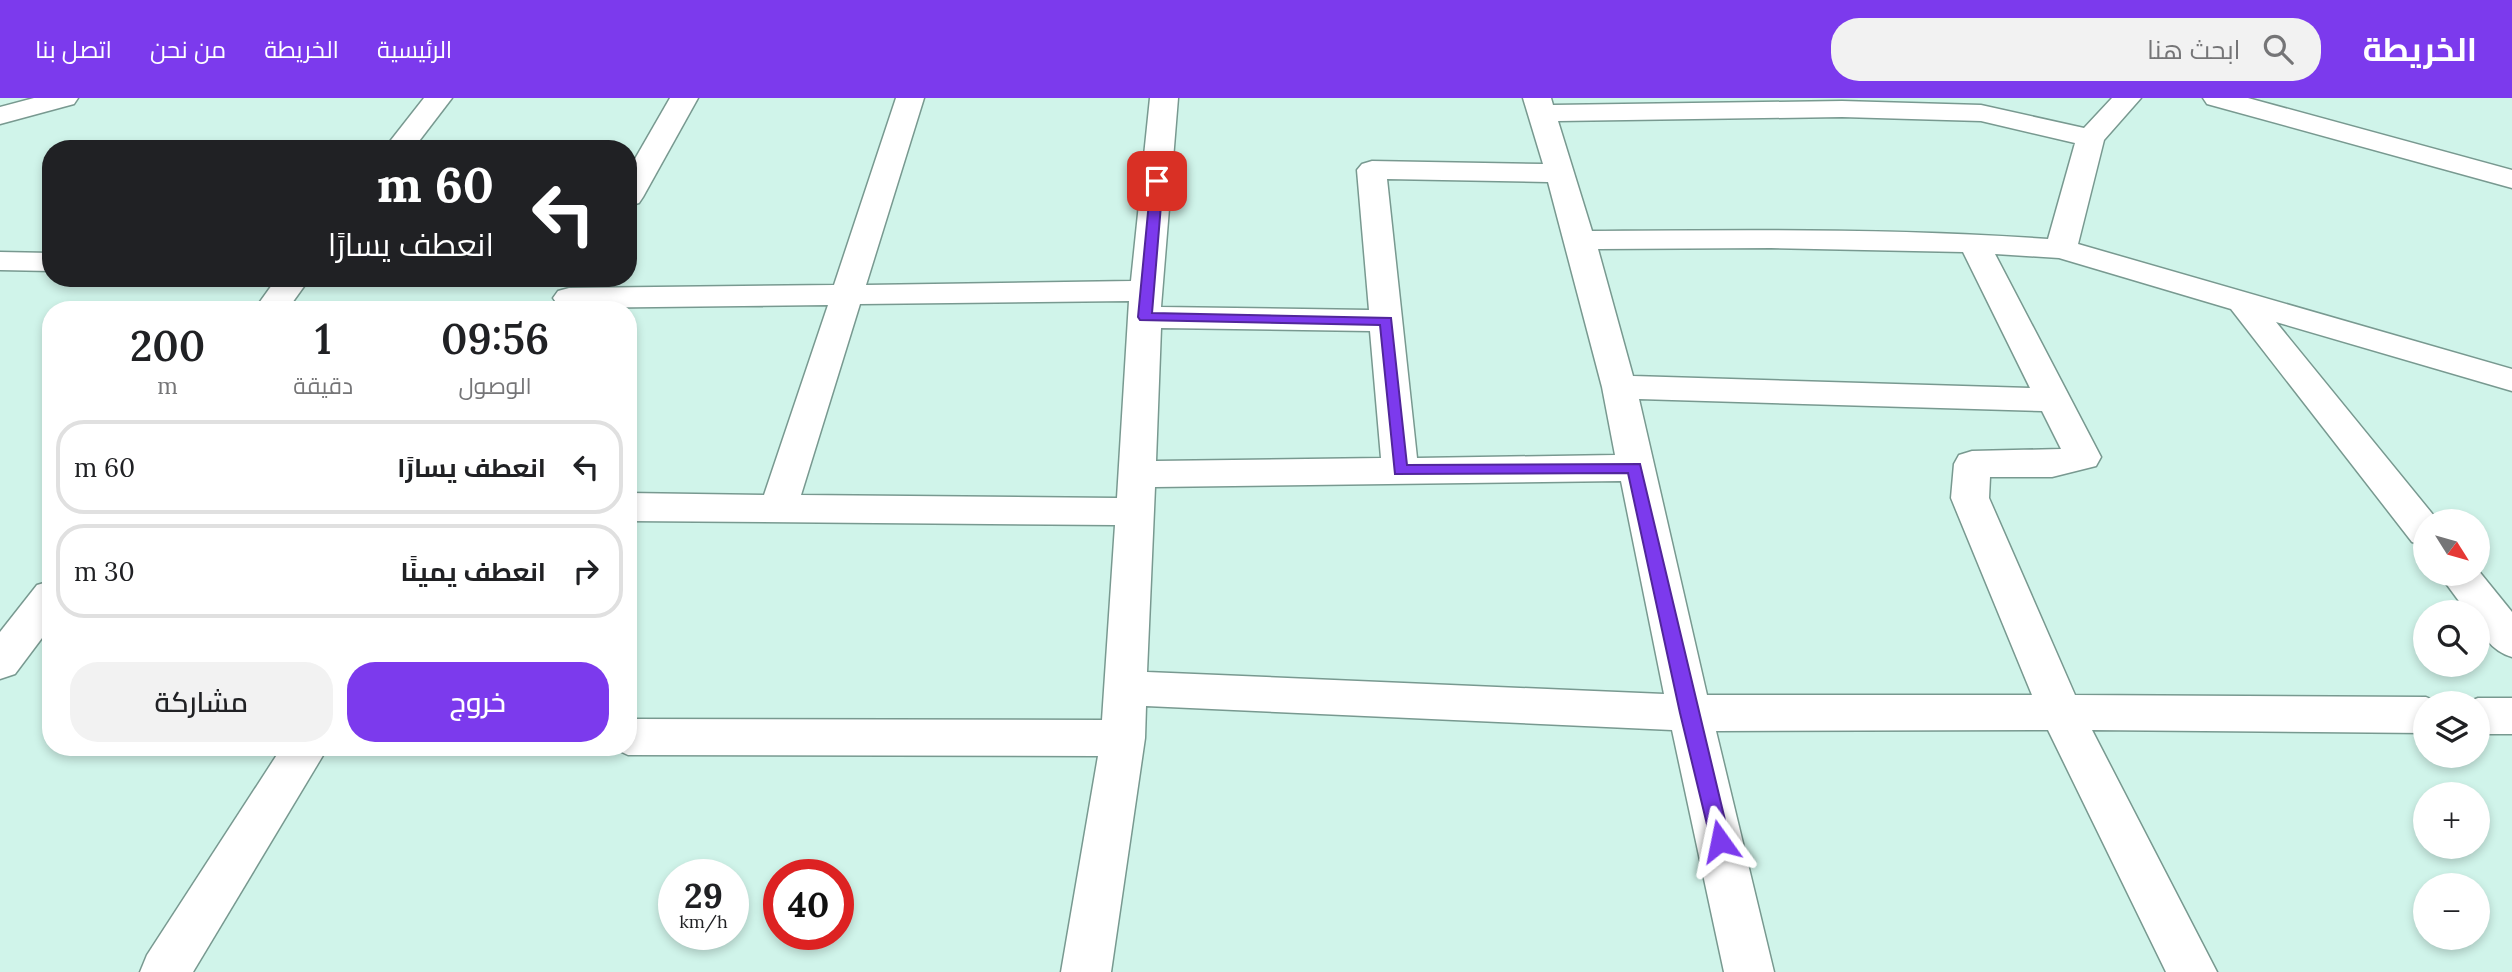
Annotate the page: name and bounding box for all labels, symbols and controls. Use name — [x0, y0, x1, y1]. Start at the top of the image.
search box — [1831, 18, 2321, 81]
text: الخريطة — [2363, 28, 2477, 70]
icon: search — [2259, 30, 2297, 68]
text: ابحث هنا — [2147, 33, 2241, 66]
text: اتصل بنا — [35, 34, 112, 65]
text: من نحن — [150, 34, 226, 65]
text: الخريطة — [264, 34, 339, 65]
text: الرئيسية — [377, 34, 452, 65]
pin — [1127, 151, 1187, 211]
text: 60 m — [377, 153, 494, 215]
icon: arrive — [1138, 162, 1176, 200]
icon: left — [518, 168, 609, 259]
text: انعطف يسارًا — [328, 224, 494, 265]
text: 1 — [315, 312, 331, 366]
text: 09:56 — [441, 312, 549, 366]
text: 200 — [130, 319, 205, 373]
text: m — [157, 371, 178, 400]
text: دقيقة — [293, 371, 353, 400]
text: الوصول — [458, 371, 532, 400]
icon: left — [567, 448, 605, 486]
text: 60 m — [74, 451, 135, 484]
text: انعطف يسارًا — [397, 451, 546, 484]
north arrow — [2413, 509, 2490, 586]
map controls — [2413, 509, 2490, 950]
icon: right — [567, 552, 605, 590]
text: 30 m — [74, 555, 135, 588]
text: انعطف يمينًا — [401, 555, 546, 588]
button: search — [2413, 600, 2490, 677]
button: مشاركة — [70, 662, 333, 742]
button: خروج — [347, 662, 609, 742]
button: layers — [2413, 691, 2490, 768]
button: + — [2413, 782, 2490, 859]
position arrow — [1683, 804, 1757, 878]
speed limit sign: 40 — [763, 859, 854, 950]
text: 29 — [684, 873, 723, 918]
button: − — [2413, 873, 2490, 950]
text: km/h — [679, 910, 728, 933]

